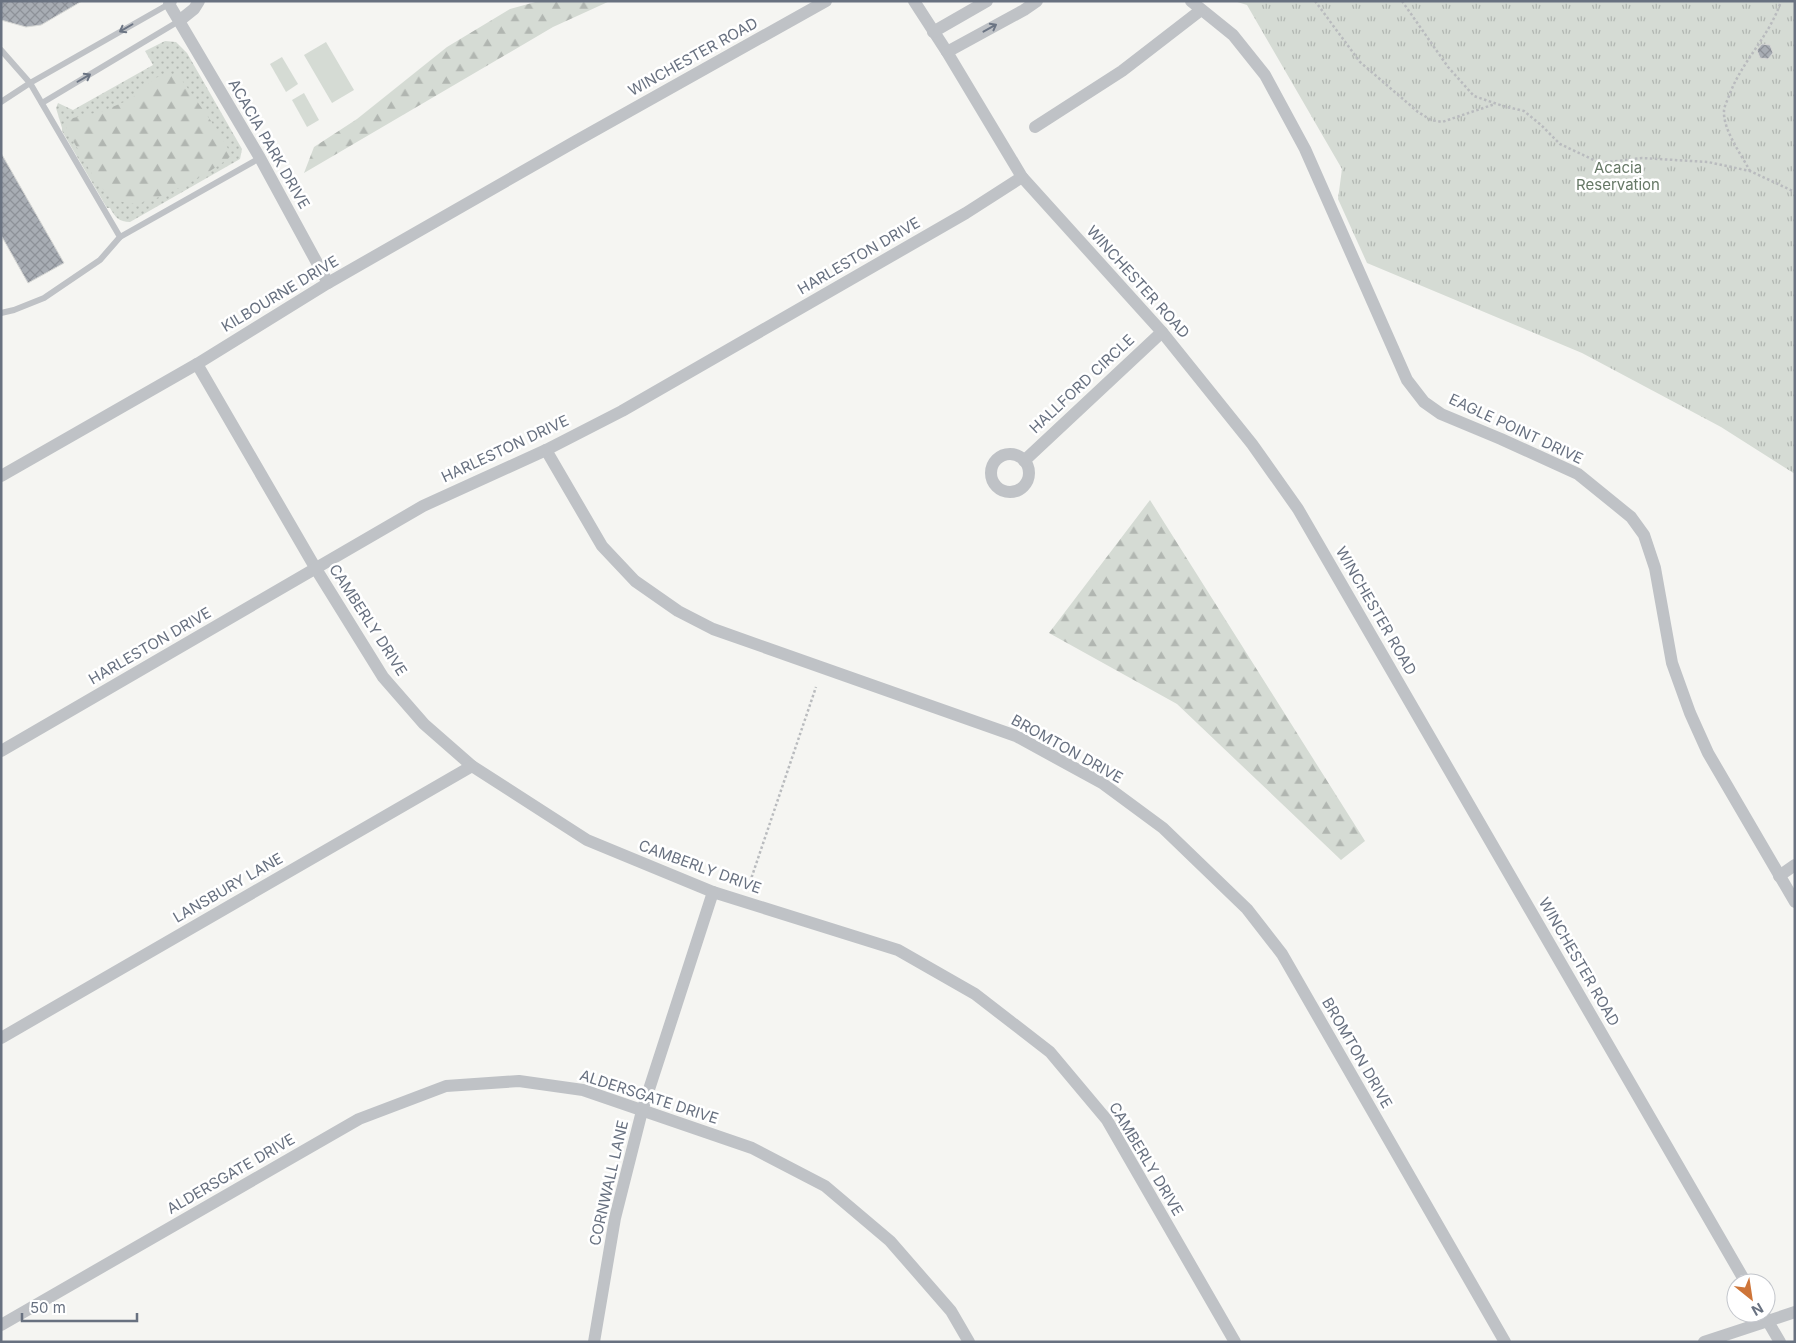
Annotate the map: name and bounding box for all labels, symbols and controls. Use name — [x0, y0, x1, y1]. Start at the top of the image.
street label: WINCHESTER ROAD — [625, 13, 761, 100]
one-way arrow — [119, 23, 134, 33]
one-way arrow — [982, 23, 997, 33]
one-way arrow — [77, 73, 91, 83]
street label: ACACIA PARK DRIVE — [225, 76, 314, 212]
park label: Acacia Reservation — [1576, 158, 1660, 194]
street label: HARLESTON DRIVE — [794, 213, 923, 298]
street label: WINCHESTER ROAD — [1083, 221, 1194, 342]
street label: KILBOURNE DRIVE — [218, 251, 342, 336]
street label: HALLFORD CIRCLE — [1025, 330, 1138, 437]
street label: EAGLE POINT DRIVE — [1446, 389, 1586, 468]
street label: HARLESTON DRIVE — [438, 411, 572, 486]
street label: WINCHESTER ROAD — [1332, 543, 1421, 678]
street label: CAMBERLY DRIVE — [325, 560, 412, 679]
street label: HARLESTON DRIVE — [85, 603, 214, 688]
street label: BROMTON DRIVE — [1008, 710, 1126, 787]
street label: CAMBERLY DRIVE — [636, 835, 764, 898]
street label: LANSBURY LANE — [169, 848, 286, 927]
street label: WINCHESTER ROAD — [1535, 894, 1624, 1029]
street label: BROMTON DRIVE — [1318, 994, 1397, 1111]
street label: ALDERSGATE DRIVE — [577, 1065, 721, 1128]
street label: CAMBERLY DRIVE — [1105, 1098, 1188, 1219]
street label: CORNWALL LANE — [585, 1118, 632, 1247]
street label: ALDERSGATE DRIVE — [163, 1129, 298, 1218]
north arrow — [1726, 1273, 1776, 1323]
scale bar — [22, 1290, 138, 1322]
text: 50 m — [30, 1298, 66, 1317]
text: N — [1749, 1300, 1767, 1320]

